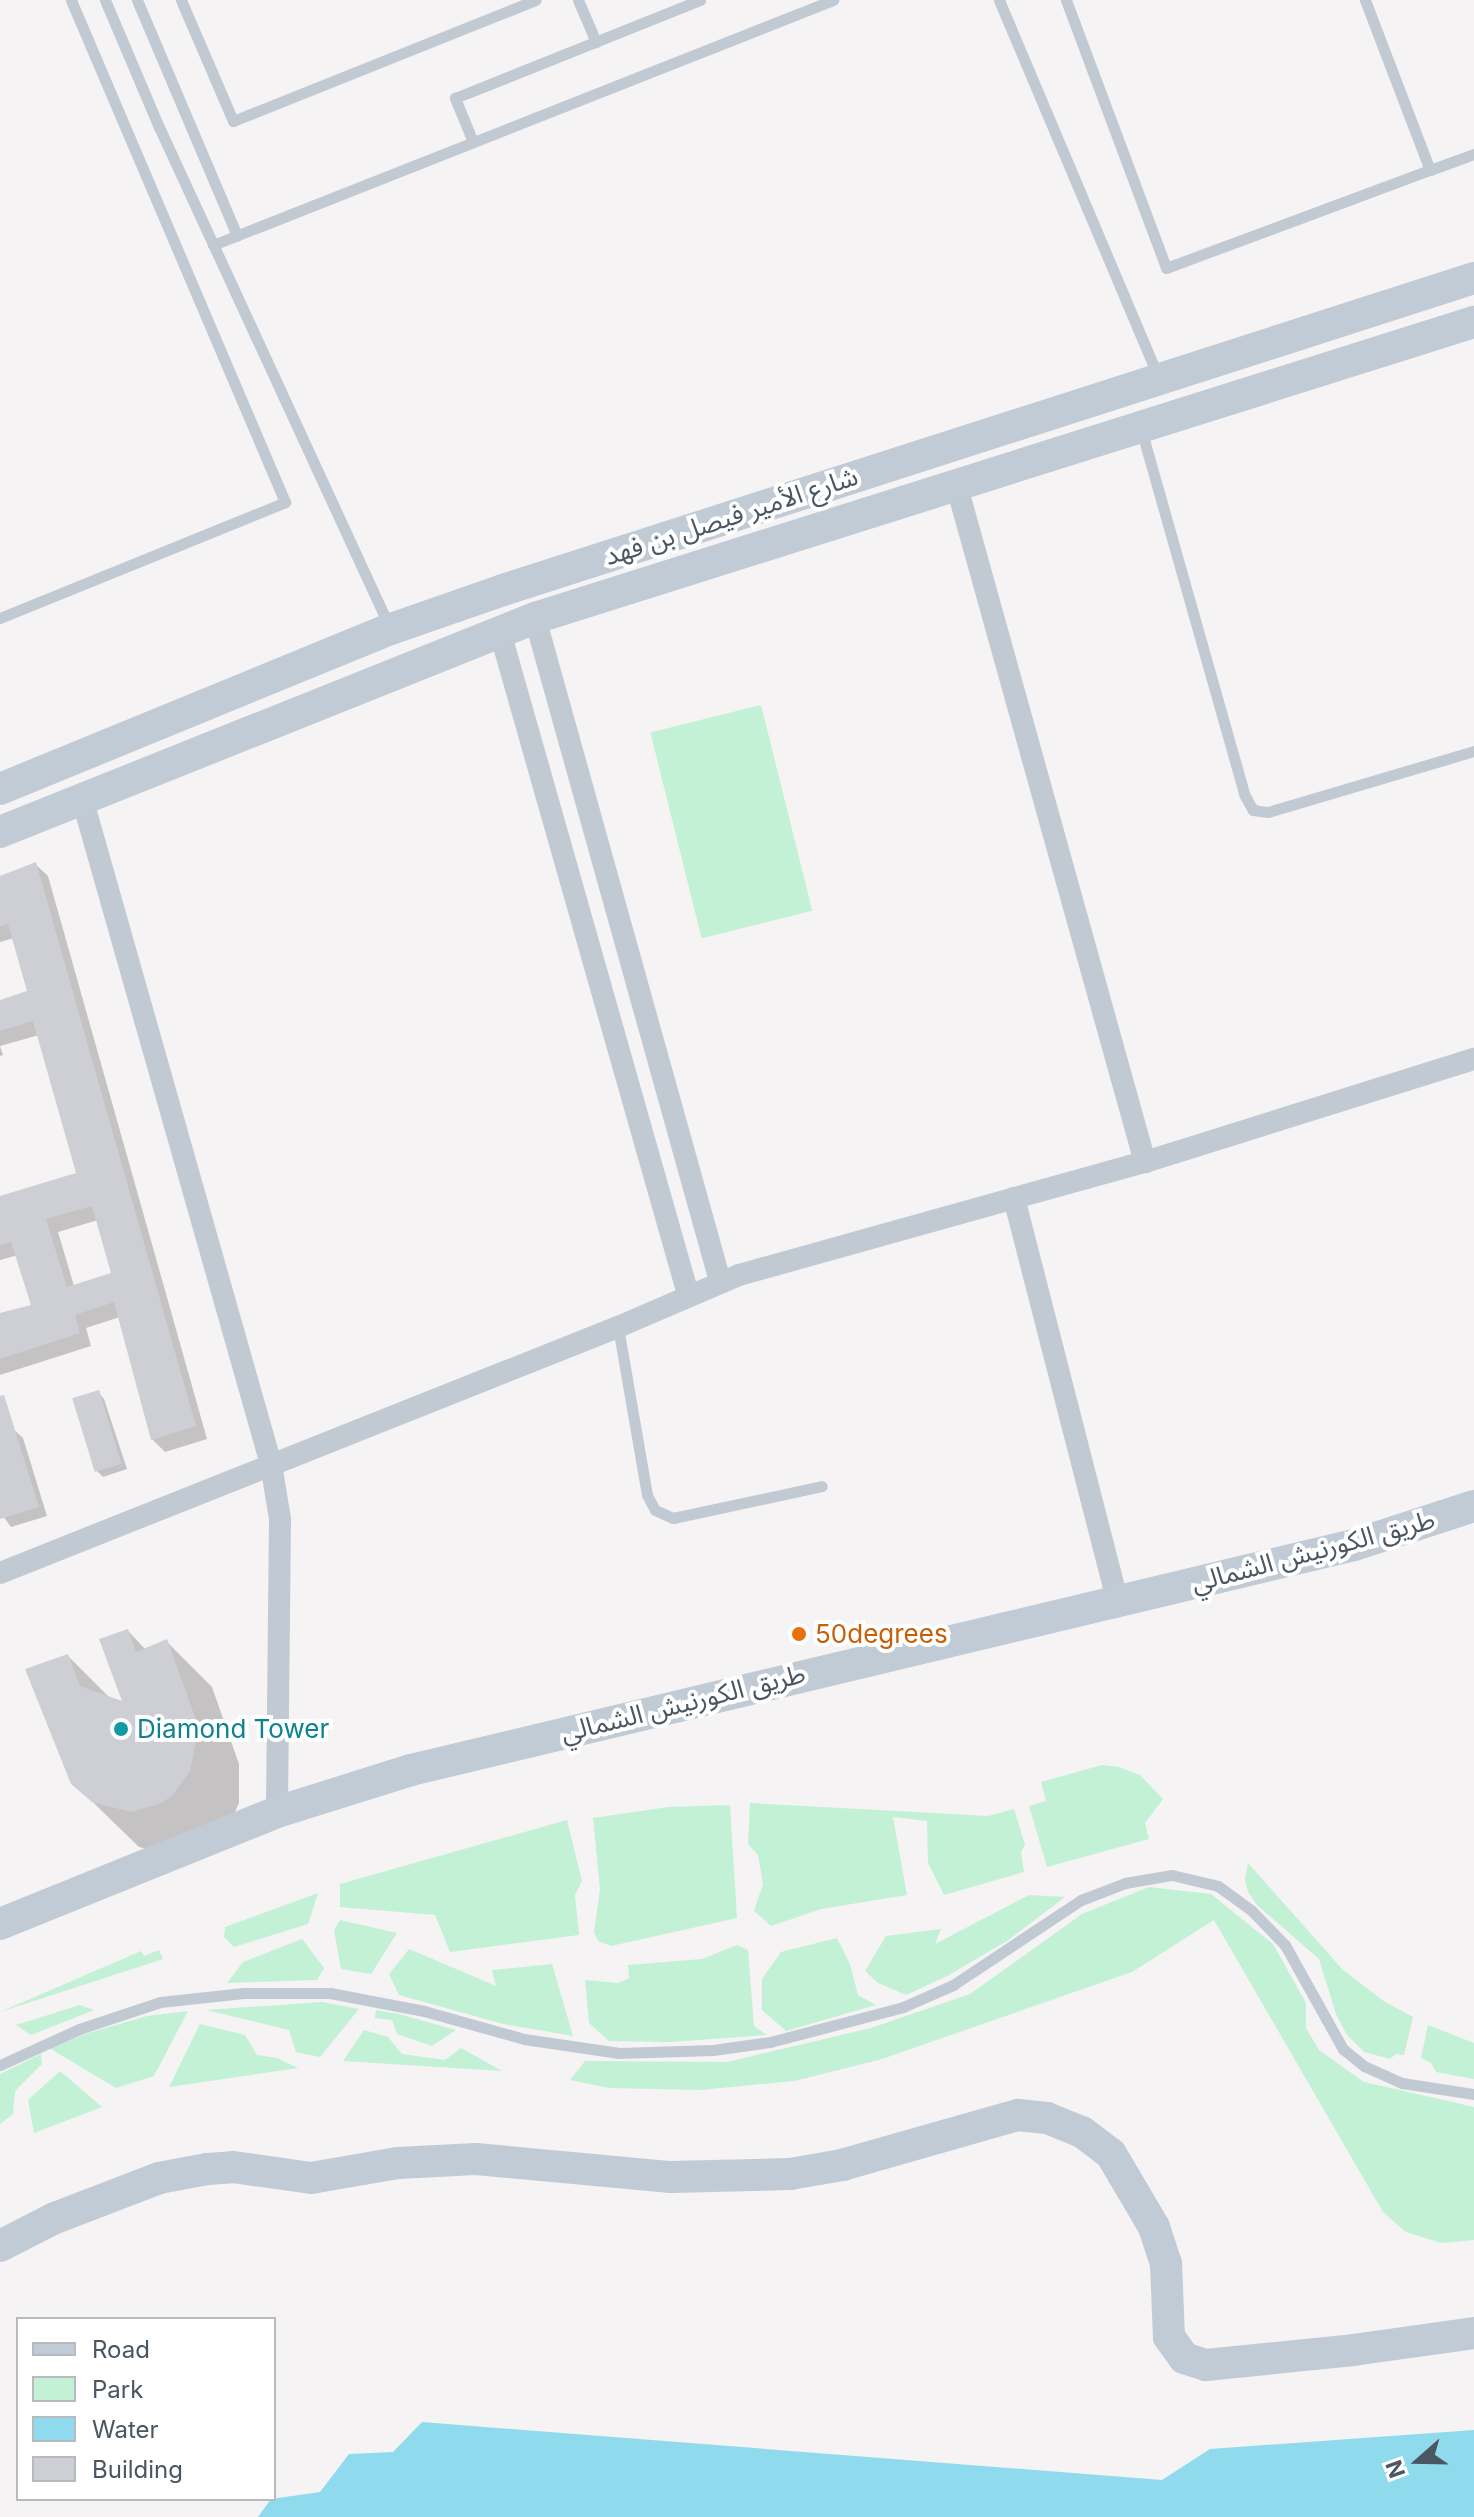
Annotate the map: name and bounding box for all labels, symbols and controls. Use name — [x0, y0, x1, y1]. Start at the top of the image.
street label: شارع الأمير فيصل بن فهد — [600, 460, 862, 572]
street label: طريق الكورنيش الشمالي — [1188, 1503, 1438, 1599]
place label: 50degrees — [815, 1618, 948, 1650]
marker: 50degrees — [790, 1625, 808, 1643]
street label: طريق الكورنيش الشمالي — [557, 1658, 809, 1748]
place label: Diamond Tower — [137, 1713, 329, 1745]
marker: Diamond Tower — [112, 1720, 130, 1738]
legend — [16, 2317, 276, 2501]
text: Road — [92, 2335, 150, 2364]
text: Park — [92, 2375, 143, 2404]
text: Water — [92, 2415, 159, 2444]
north arrow — [1378, 2421, 1458, 2501]
text: Building — [92, 2455, 183, 2484]
text: N — [1380, 2457, 1411, 2482]

